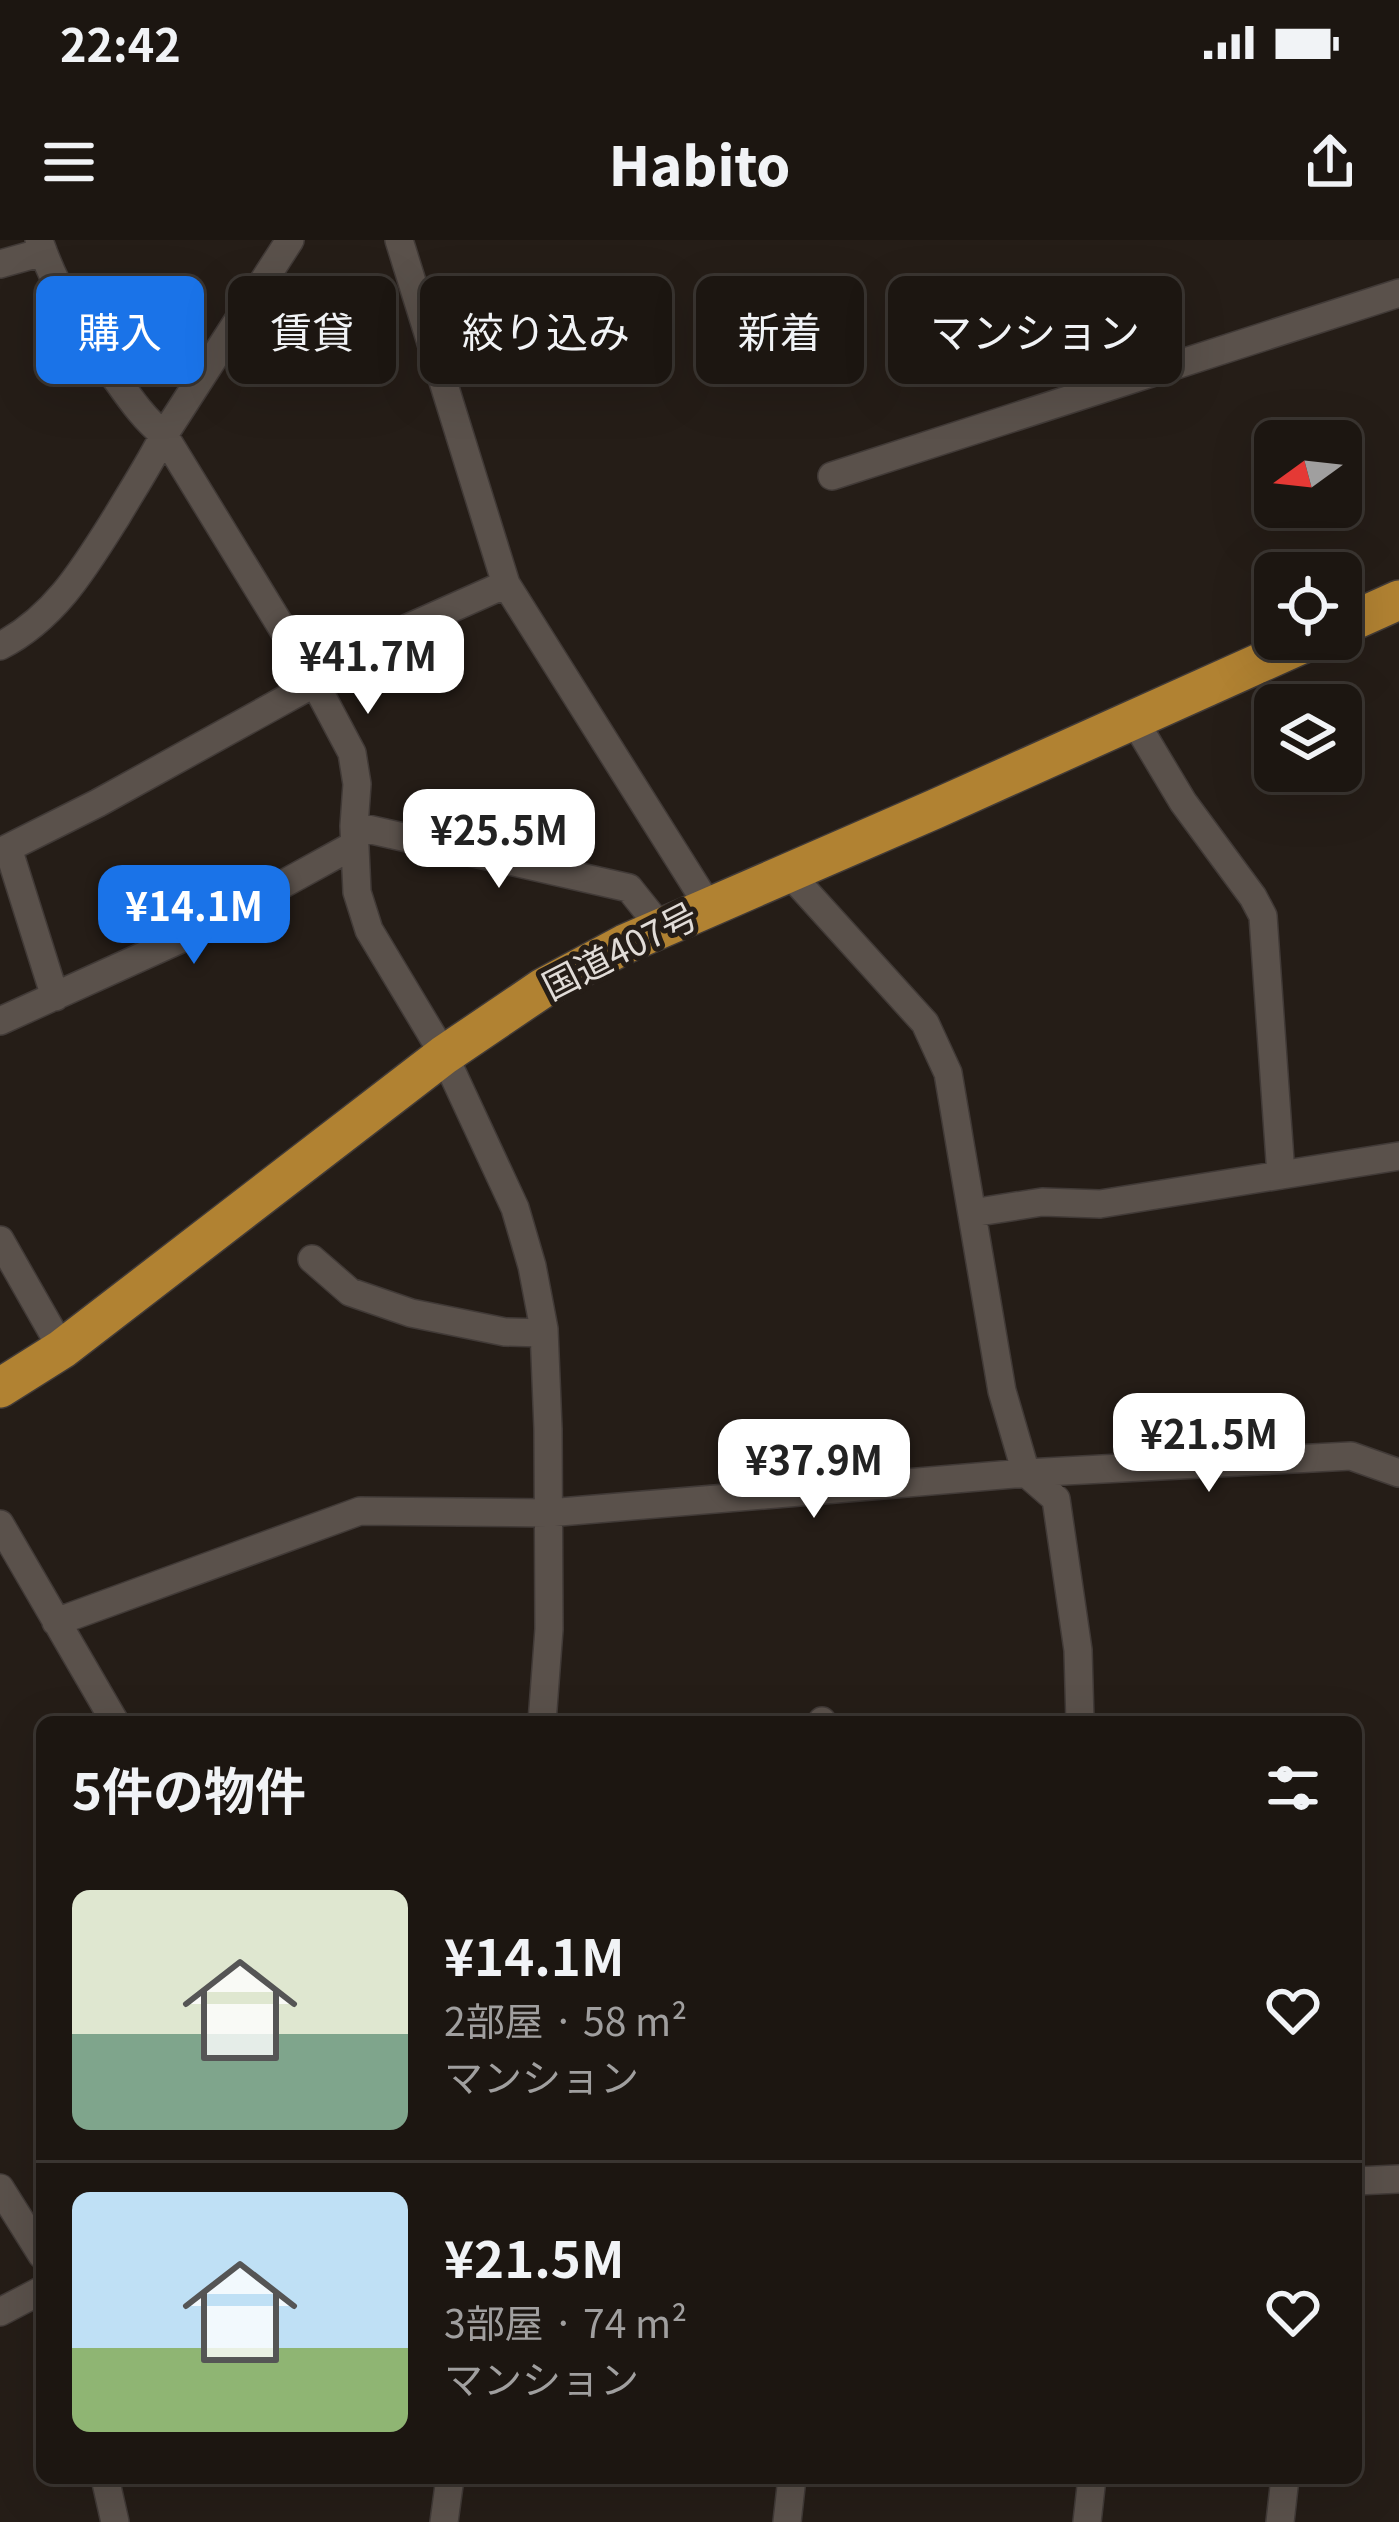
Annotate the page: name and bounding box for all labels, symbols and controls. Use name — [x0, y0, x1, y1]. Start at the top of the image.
text: 22:42 — [60, 10, 181, 75]
text: Habito — [609, 123, 790, 202]
icon: menu — [36, 129, 102, 195]
icon: share — [1297, 129, 1363, 195]
chip: 購入 — [36, 276, 204, 384]
chip: 賃貸 — [228, 276, 396, 384]
chip: 絞り込み — [420, 276, 672, 384]
chip: 新着 — [696, 276, 864, 384]
chip: マンション — [888, 276, 1182, 384]
north arrow — [1254, 420, 1362, 528]
map controls — [1254, 420, 1362, 792]
button: locate — [1254, 552, 1362, 660]
pin: ¥41.7M — [270, 615, 466, 717]
text: ¥41.7M — [299, 626, 437, 682]
button: layers — [1254, 684, 1362, 792]
pin: ¥25.5M — [401, 789, 597, 891]
text: ¥25.5M — [430, 800, 568, 856]
pin: ¥14.1M — [96, 865, 292, 967]
text: ¥14.1M — [125, 876, 263, 932]
street label: 国道407号 — [532, 887, 705, 1010]
pin: ¥21.5M — [1111, 1393, 1307, 1495]
text: ¥21.5M — [1140, 1404, 1278, 1460]
pin: ¥37.9M — [716, 1419, 912, 1521]
text: ¥37.9M — [745, 1430, 883, 1486]
text: 5件の物件 — [72, 1751, 306, 1825]
icon: filters — [1260, 1755, 1326, 1821]
text: ¥14.1M — [444, 1917, 624, 1991]
icon: home — [168, 1938, 312, 2082]
icon: heart — [1260, 1977, 1326, 2043]
text: 2部屋 · 58 m² — [444, 1991, 687, 2047]
text: マンション — [444, 2047, 639, 2103]
text: ¥21.5M — [444, 2219, 624, 2293]
icon: home — [168, 2240, 312, 2384]
icon: heart — [1260, 2279, 1326, 2345]
text: 3部屋 · 74 m² — [444, 2293, 687, 2349]
text: マンション — [444, 2349, 639, 2405]

